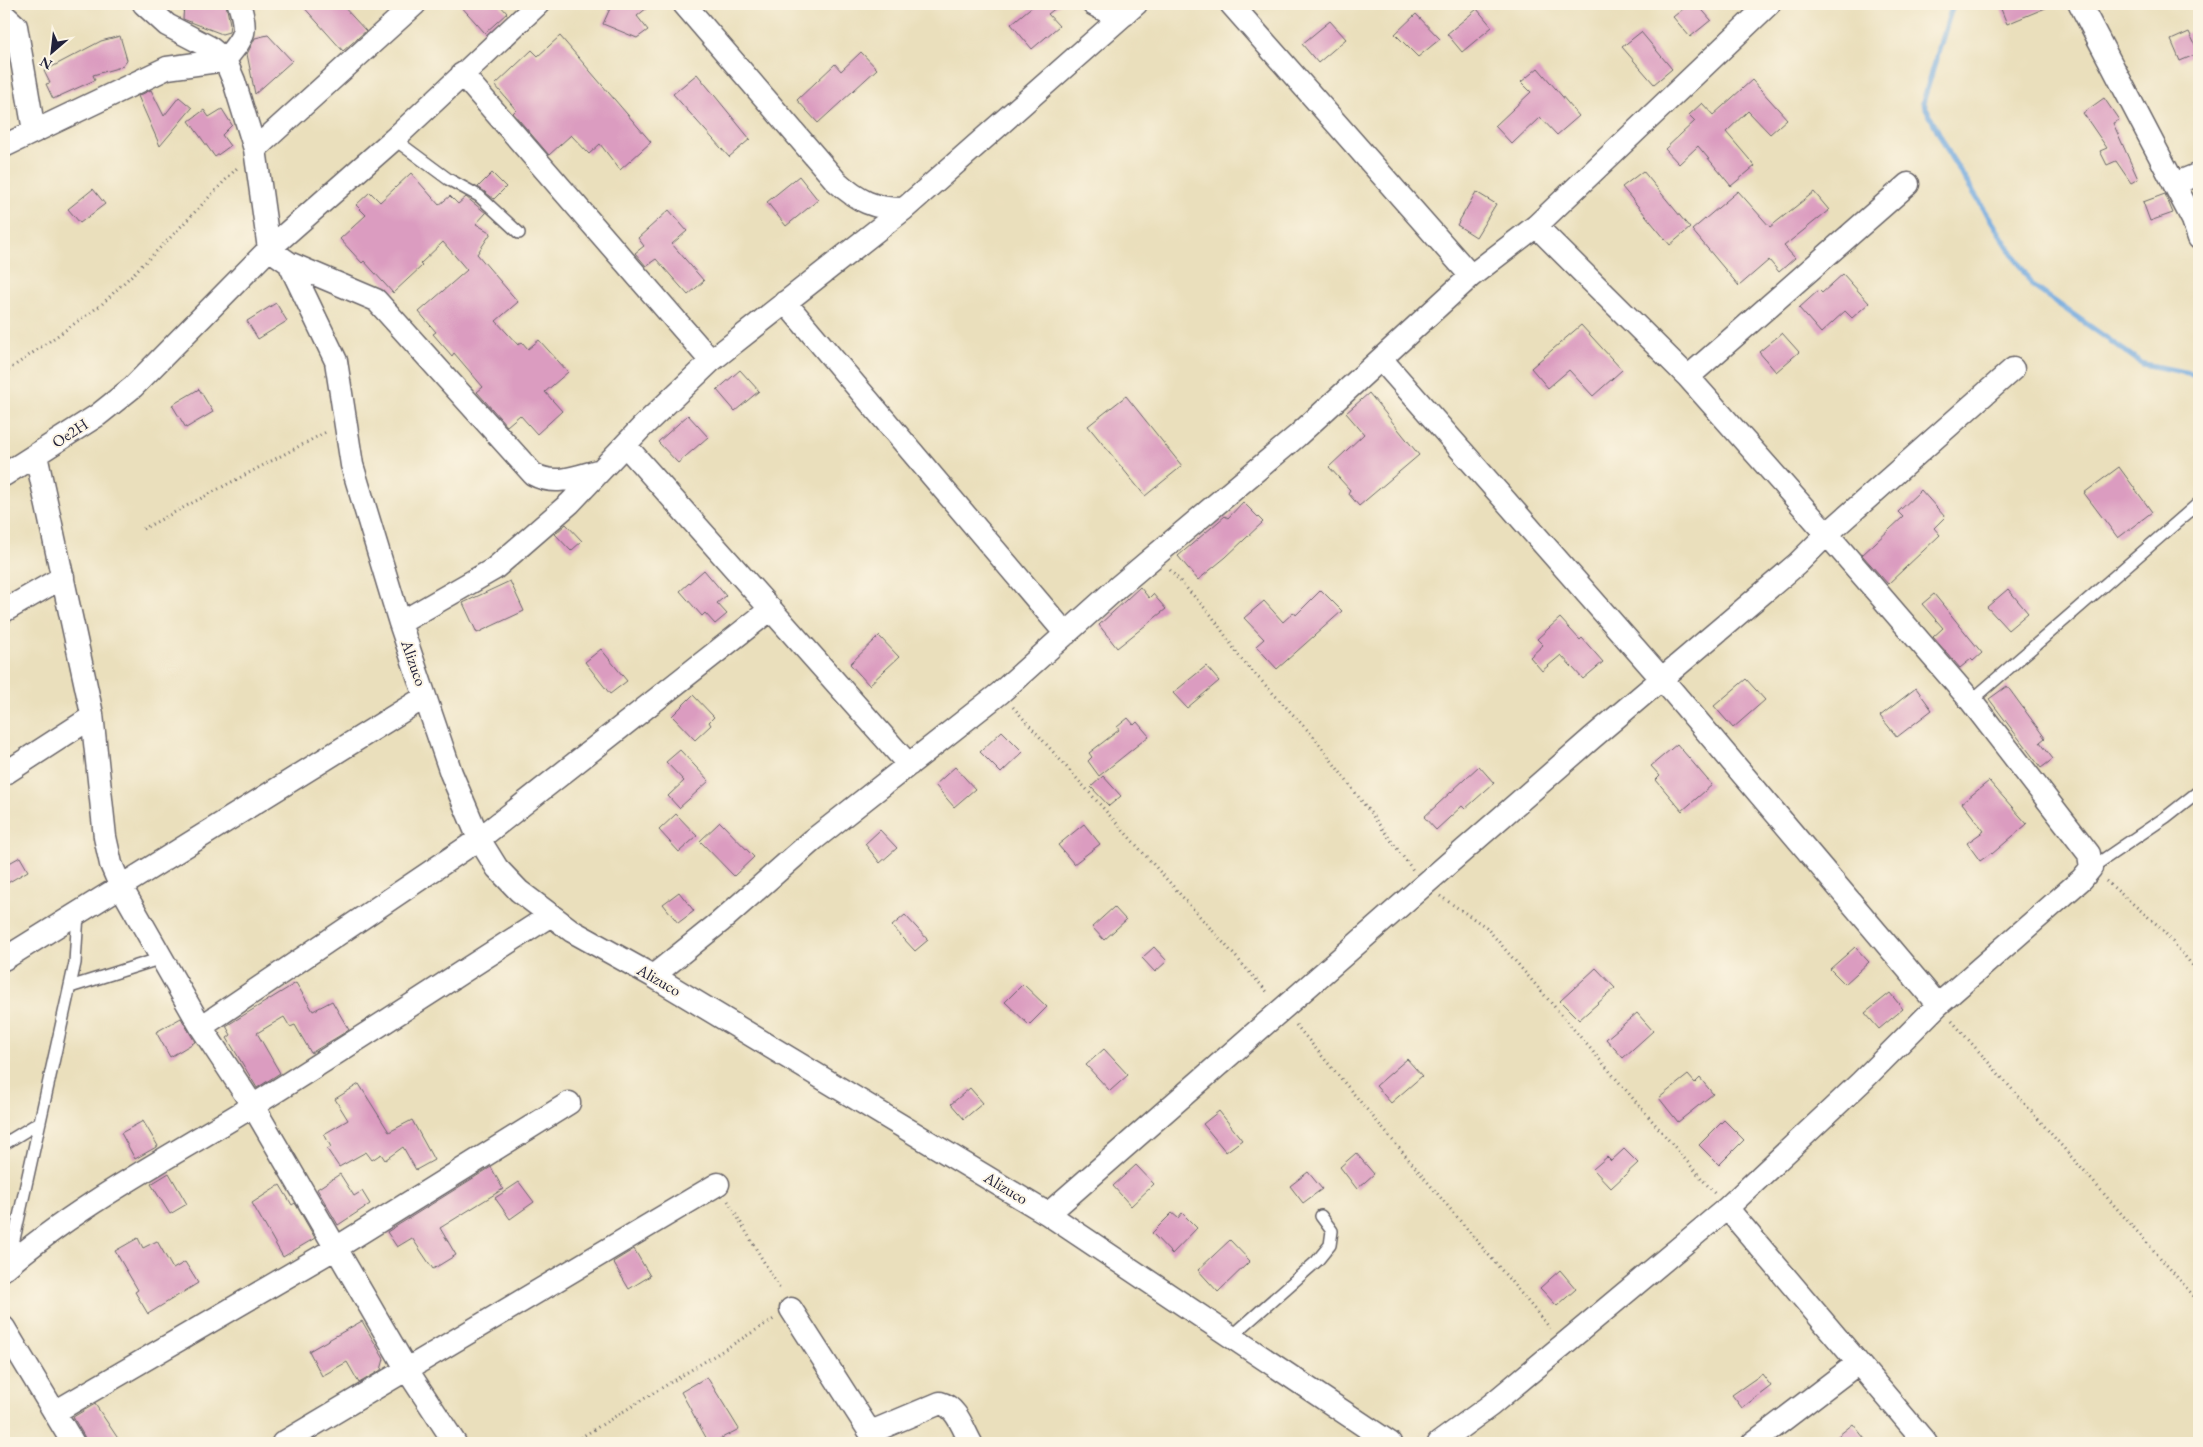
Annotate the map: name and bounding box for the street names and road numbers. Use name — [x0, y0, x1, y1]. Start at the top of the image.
street label: Oe2H — [48, 414, 92, 452]
street label: Alizuco — [396, 636, 432, 689]
street label: Alizuco — [632, 959, 685, 1001]
street label: Alizuco — [979, 1166, 1032, 1209]

